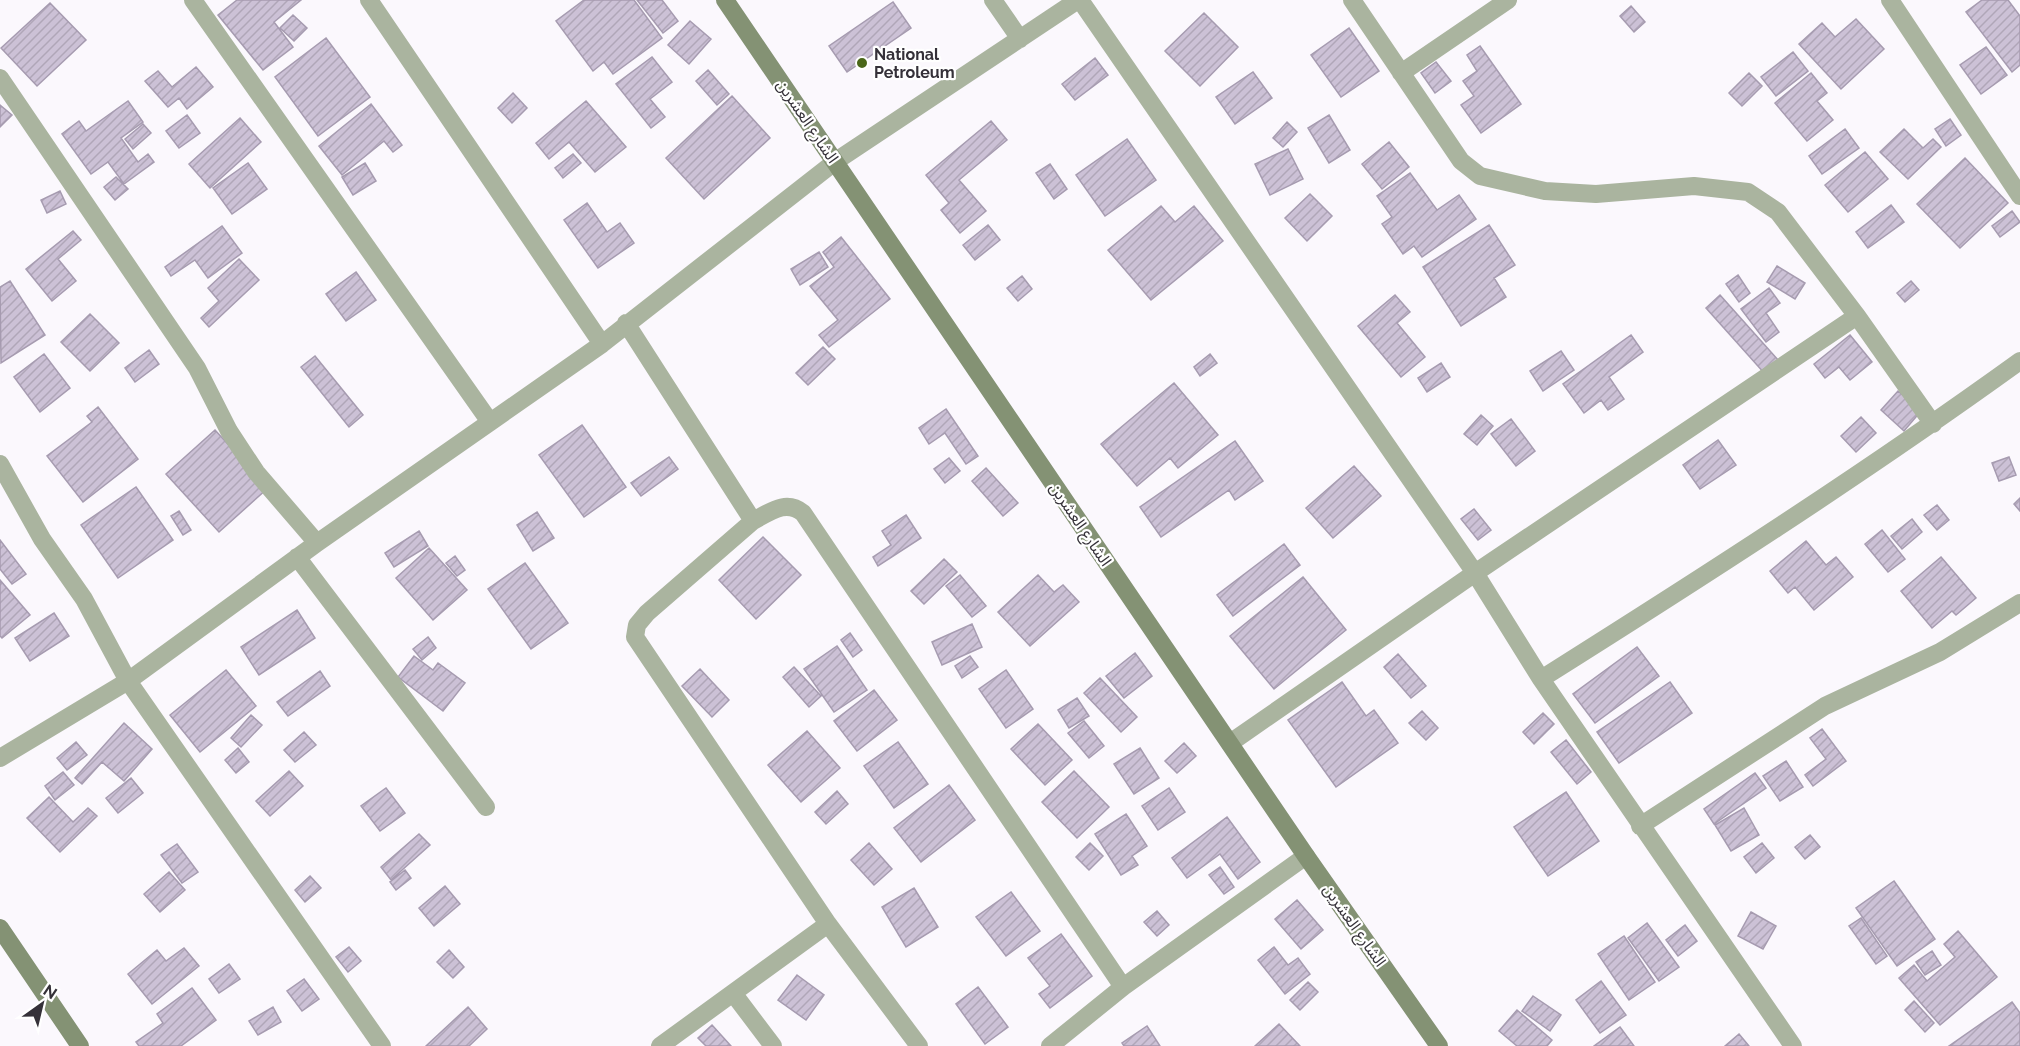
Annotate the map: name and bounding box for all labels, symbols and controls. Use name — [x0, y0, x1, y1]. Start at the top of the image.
place label: National Petroleum — [874, 45, 955, 82]
marker: National Petroleum — [855, 56, 869, 70]
street label: الشارع العشرين — [770, 76, 842, 168]
street label: الشارع العشرين — [1043, 479, 1115, 571]
street label: الشارع العشرين — [1317, 880, 1390, 972]
north arrow — [12, 974, 72, 1034]
text: N — [40, 981, 60, 1003]

